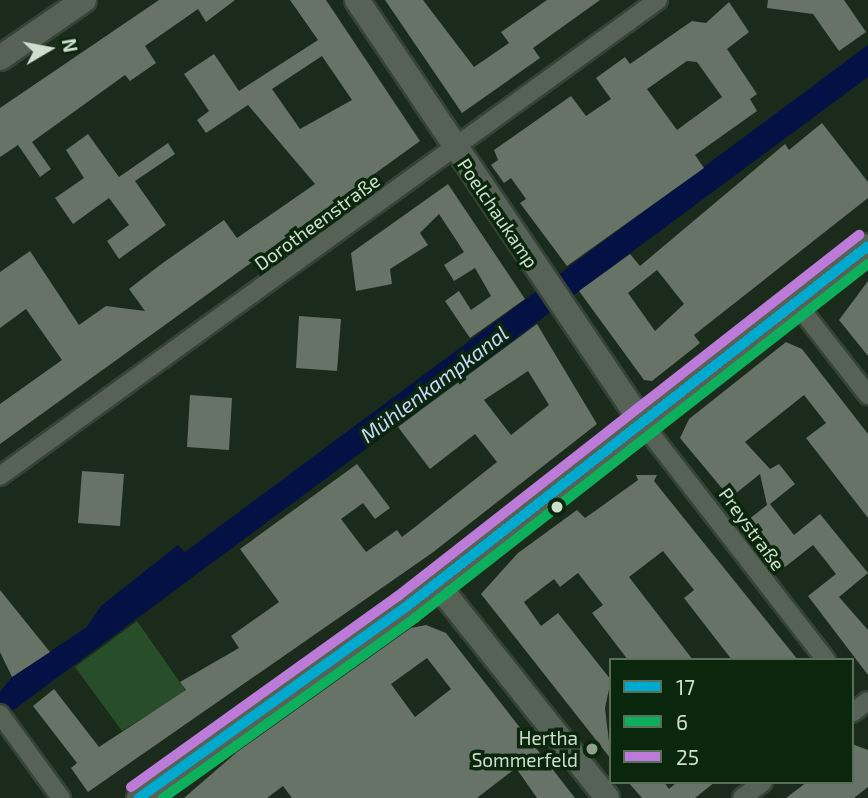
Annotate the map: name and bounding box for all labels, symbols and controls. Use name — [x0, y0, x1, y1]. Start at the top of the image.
north arrow — [14, 14, 84, 84]
text: N — [58, 37, 83, 54]
street label: Poelchaukamp — [453, 154, 543, 272]
street label: Dorotheenstraße — [250, 169, 384, 275]
water label: Mühlenkampkanal — [355, 320, 513, 448]
street label: Preystraße — [714, 483, 790, 575]
unlabelled marker — [550, 500, 564, 514]
legend — [609, 658, 854, 784]
text: 17 — [676, 674, 695, 699]
text: 6 — [676, 709, 688, 734]
place label: Hertha Sommerfeld — [472, 727, 578, 771]
marker: Hertha Sommerfeld — [584, 741, 600, 757]
text: 25 — [676, 744, 699, 769]

